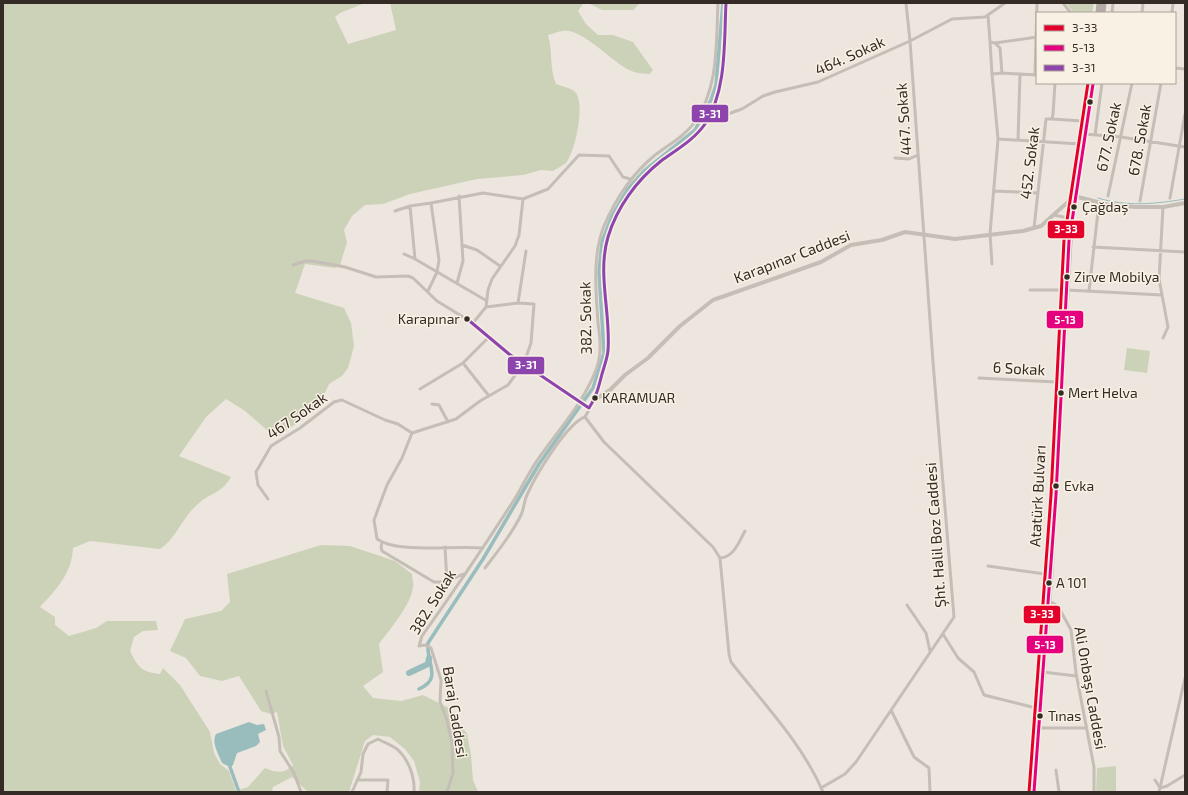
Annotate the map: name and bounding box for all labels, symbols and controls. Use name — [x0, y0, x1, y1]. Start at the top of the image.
legend — [1036, 12, 1176, 84]
text: 3-33 — [1072, 20, 1097, 34]
street label: 464. Sokak — [812, 32, 887, 78]
text: 5-13 — [1072, 40, 1095, 54]
text: 3-31 — [1072, 60, 1096, 74]
street label: 447. Sokak — [891, 82, 915, 156]
unlabelled marker — [1085, 97, 1095, 107]
street label: 677. Sokak — [1092, 100, 1124, 173]
street label: 678. Sokak — [1124, 102, 1154, 177]
line badge: 3-31 — [691, 104, 729, 123]
text: 3-31 — [699, 107, 721, 120]
street label: 452. Sokak — [1016, 125, 1042, 200]
place label: Çağdaş — [1082, 198, 1128, 216]
marker: Çağdaş — [1069, 202, 1079, 212]
line badge: 3-33 — [1047, 220, 1085, 239]
text: 3-33 — [1054, 222, 1078, 235]
street label: Karapınar Caddesi — [731, 226, 852, 287]
place label: Zirve Mobilya — [1074, 268, 1160, 285]
marker: Zirve Mobilya — [1062, 272, 1072, 282]
street label: 382. Sokak — [575, 281, 595, 355]
place label: Karapınar — [398, 310, 460, 327]
line badge: 5-13 — [1046, 310, 1084, 329]
text: 5-13 — [1054, 313, 1076, 326]
marker: Karapınar — [462, 314, 472, 324]
line badge: 3-31 — [507, 356, 545, 375]
text: 3-31 — [515, 358, 537, 371]
street label: 6 Sokak — [992, 358, 1046, 378]
place label: Mert Helva — [1068, 384, 1138, 401]
street label: 467 Sokak — [263, 388, 330, 442]
marker: Mert Helva — [1056, 388, 1066, 398]
place label: KARAMUAR — [602, 389, 676, 406]
marker: KARAMUAR — [590, 393, 600, 403]
street label: Atatürk Bulvarı — [1025, 445, 1049, 547]
street label: Şht. Halil Boz Caddesi — [921, 462, 950, 608]
place label: Evka — [1064, 477, 1094, 494]
marker: Evka — [1051, 481, 1061, 491]
street label: 382. Sokak — [405, 565, 459, 637]
place label: A 101 — [1056, 574, 1087, 591]
marker: A 101 — [1044, 578, 1054, 588]
line badge: 3-33 — [1023, 605, 1061, 624]
text: 3-33 — [1030, 607, 1054, 620]
street label: Ali Onbaşı Caddesi — [1070, 625, 1111, 751]
line badge: 5-13 — [1026, 635, 1064, 654]
text: 5-13 — [1034, 638, 1056, 651]
street label: Baraj Caddesi — [439, 665, 472, 759]
place label: Tınas — [1048, 707, 1081, 724]
marker: Tınas — [1035, 711, 1045, 721]

